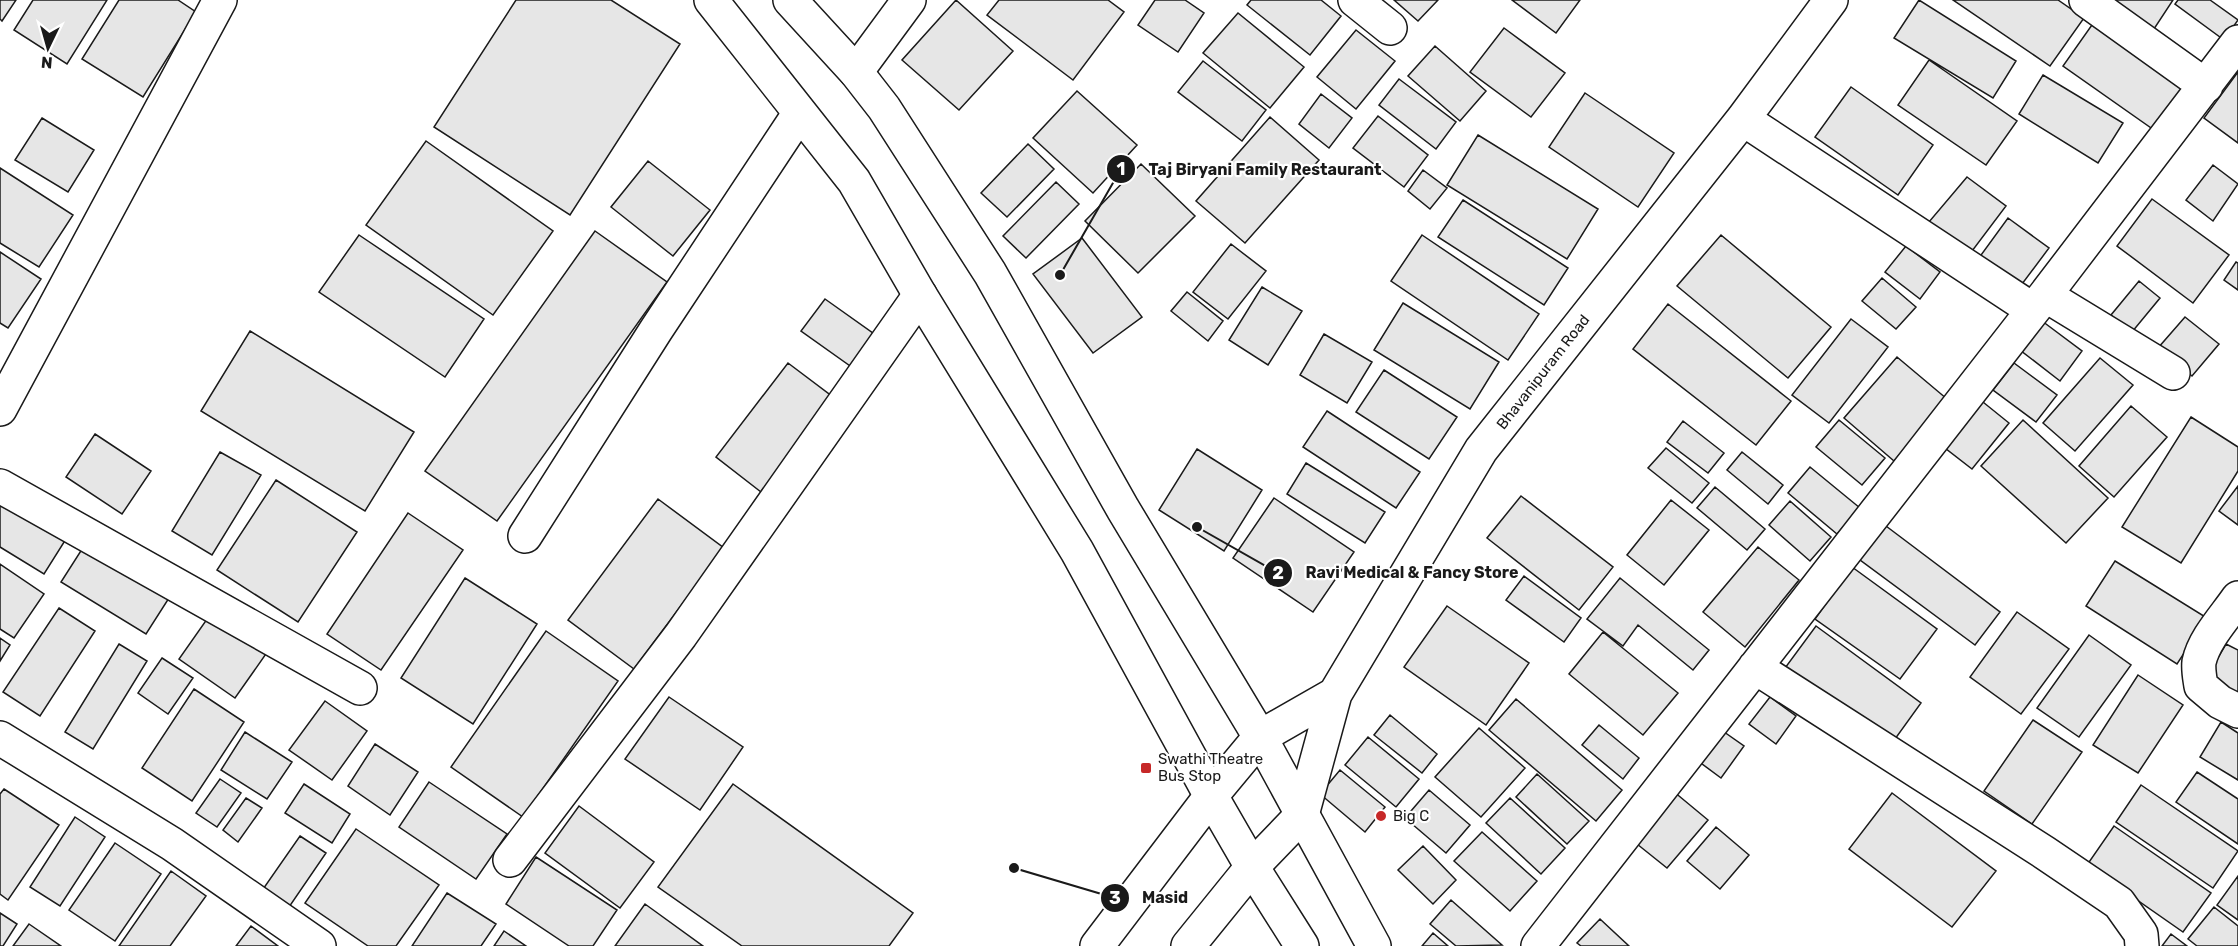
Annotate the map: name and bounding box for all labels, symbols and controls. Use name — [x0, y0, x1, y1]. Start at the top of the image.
north arrow — [18, 18, 78, 78]
text: N — [40, 52, 53, 72]
callout: Taj Biryani Family Restaurant — [1106, 152, 1393, 186]
text: 1 — [1117, 158, 1125, 180]
text: Taj Biryani Family Restaurant — [1149, 160, 1382, 179]
street label: Bhavanipuram Road — [1493, 311, 1593, 433]
callout: Ravi Medical & Fancy Store — [1263, 556, 1530, 590]
text: 2 — [1272, 562, 1284, 584]
text: Ravi Medical & Fancy Store — [1306, 563, 1518, 582]
place label: Swathi Theatre Bus Stop — [1158, 750, 1263, 785]
marker: Swathi Theatre Bus Stop — [1139, 761, 1153, 775]
place label: Big C — [1393, 807, 1429, 825]
marker: Big C — [1374, 809, 1388, 823]
callout: Masid — [1100, 881, 1201, 915]
text: 3 — [1109, 887, 1121, 909]
text: Masid — [1142, 888, 1188, 907]

